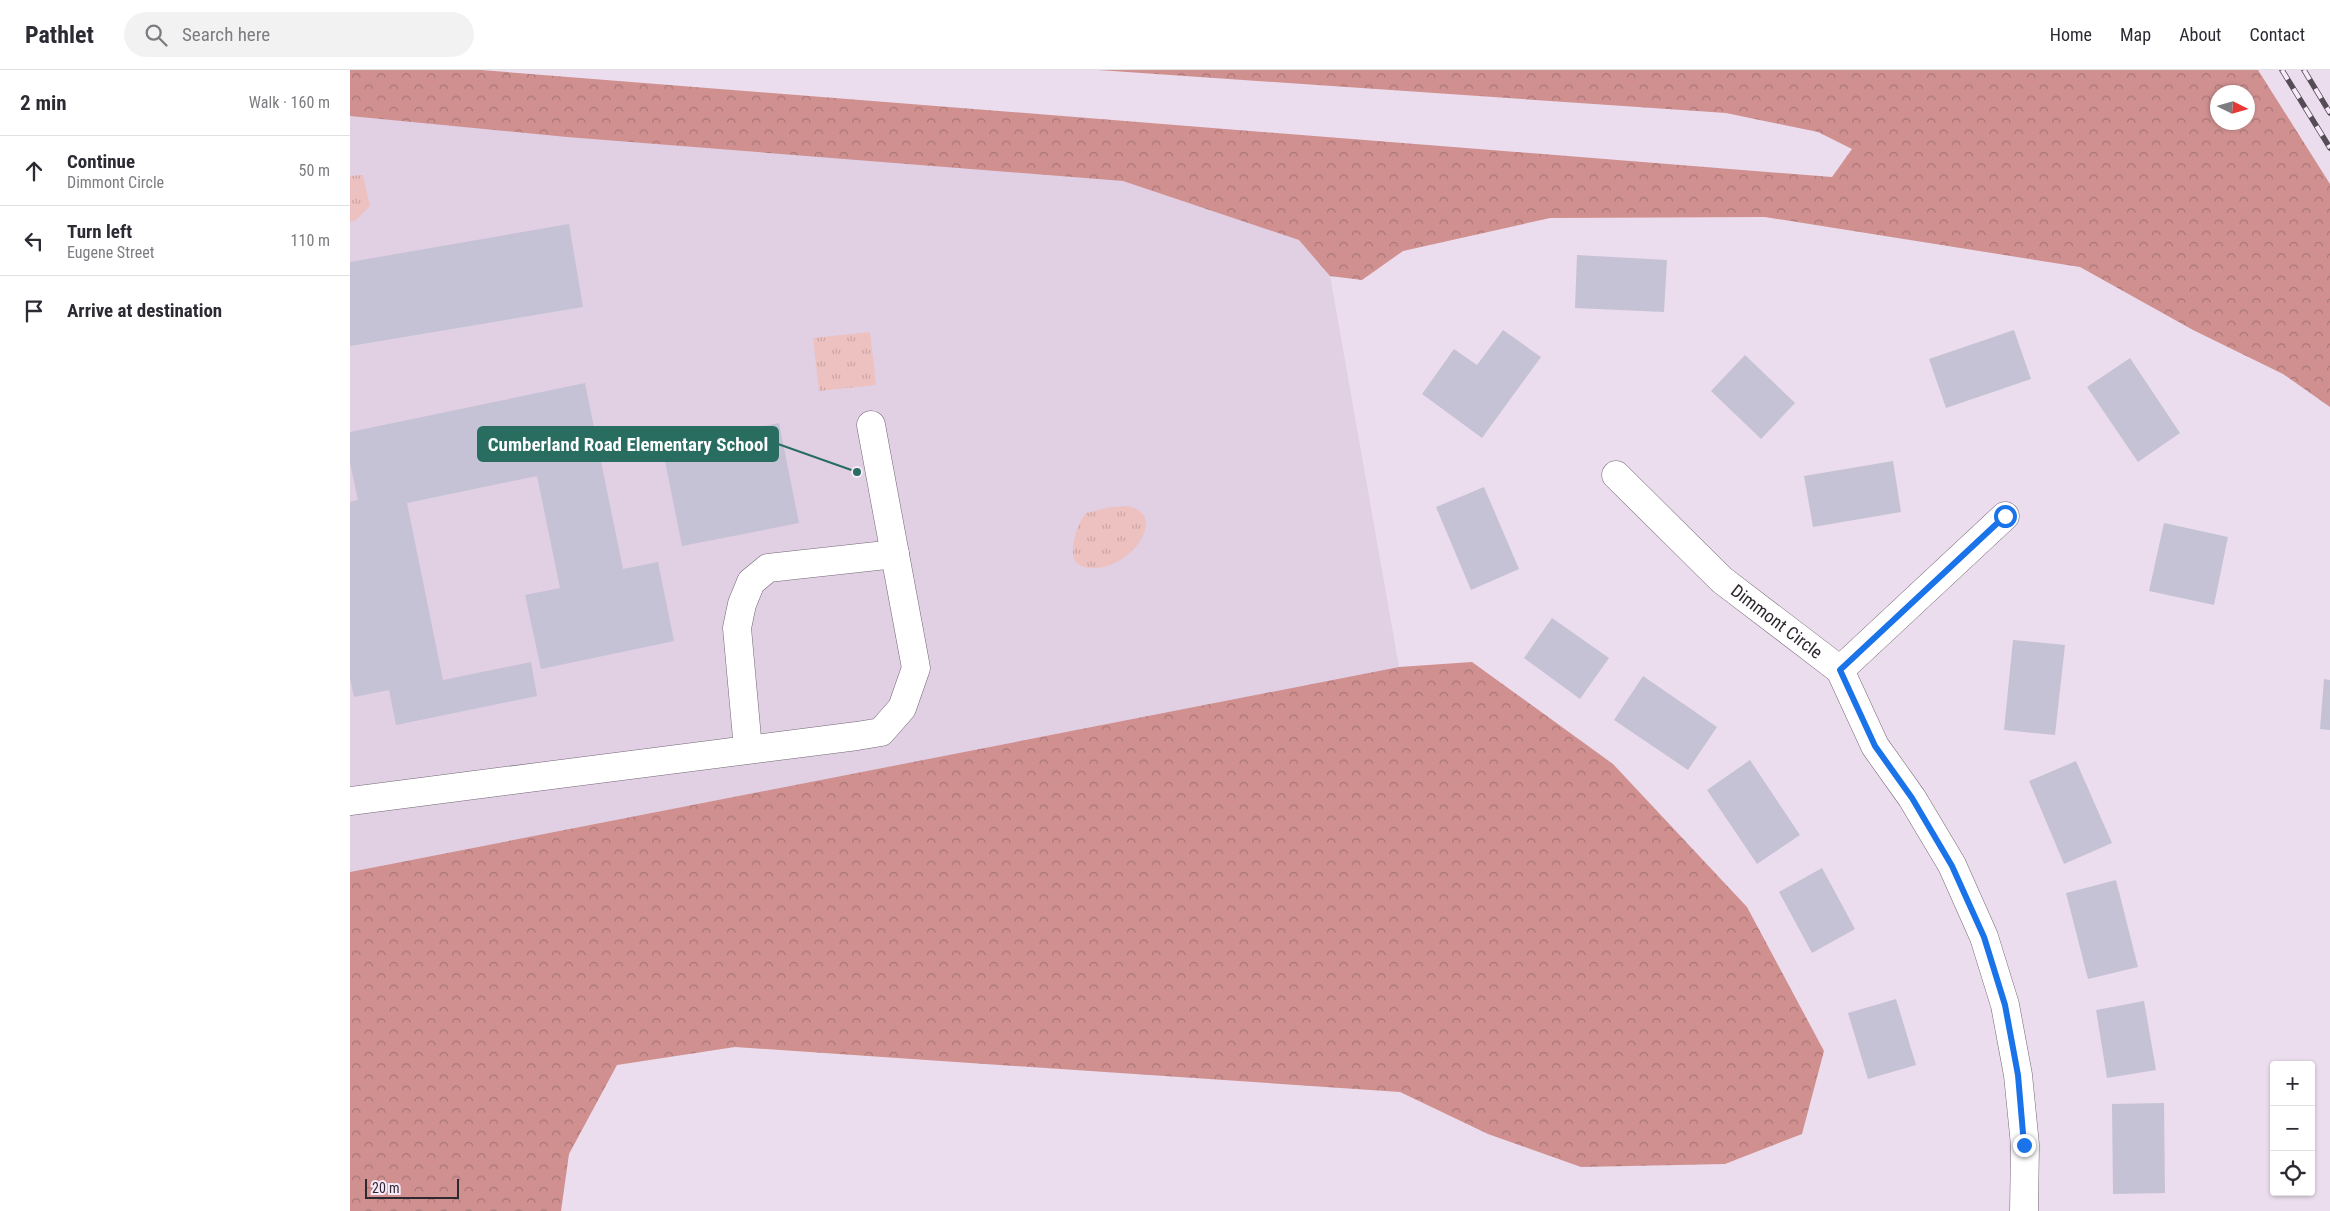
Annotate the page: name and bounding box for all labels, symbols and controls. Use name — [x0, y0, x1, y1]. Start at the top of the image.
search box — [124, 12, 474, 57]
text: Pathlet — [25, 21, 94, 49]
icon: search — [142, 21, 170, 49]
text: Search here — [182, 23, 270, 46]
text: Home — [2050, 24, 2092, 45]
text: Map — [2120, 24, 2151, 45]
text: About — [2179, 24, 2221, 45]
text: Contact — [2249, 24, 2305, 45]
north arrow — [2210, 85, 2255, 130]
text: 2 min — [20, 91, 67, 115]
text: Walk · 160 m — [249, 93, 330, 112]
text: Continue — [67, 150, 135, 173]
icon: ahead — [20, 157, 48, 185]
text: 50 m — [298, 161, 330, 180]
text: Dimmont Circle — [67, 173, 164, 192]
text: Turn left — [67, 220, 132, 243]
icon: left — [20, 227, 48, 255]
text: 110 m — [291, 231, 330, 250]
text: Eugene Street — [67, 243, 154, 262]
icon: arrive — [20, 297, 48, 325]
text: Arrive at destination — [67, 299, 222, 322]
callout: Cumberland Road Elementary School — [478, 427, 778, 461]
text: Cumberland Road Elementary School — [488, 433, 768, 456]
route start — [1994, 505, 2017, 528]
street label: Dimmont Circle — [1727, 580, 1827, 663]
map controls — [2270, 1061, 2315, 1196]
button: + — [2270, 1061, 2315, 1106]
button: − — [2270, 1106, 2315, 1151]
route end — [2013, 1134, 2036, 1157]
button: locate — [2270, 1151, 2315, 1196]
scale bar — [365, 1176, 459, 1199]
text: 20 m — [372, 1180, 400, 1196]

